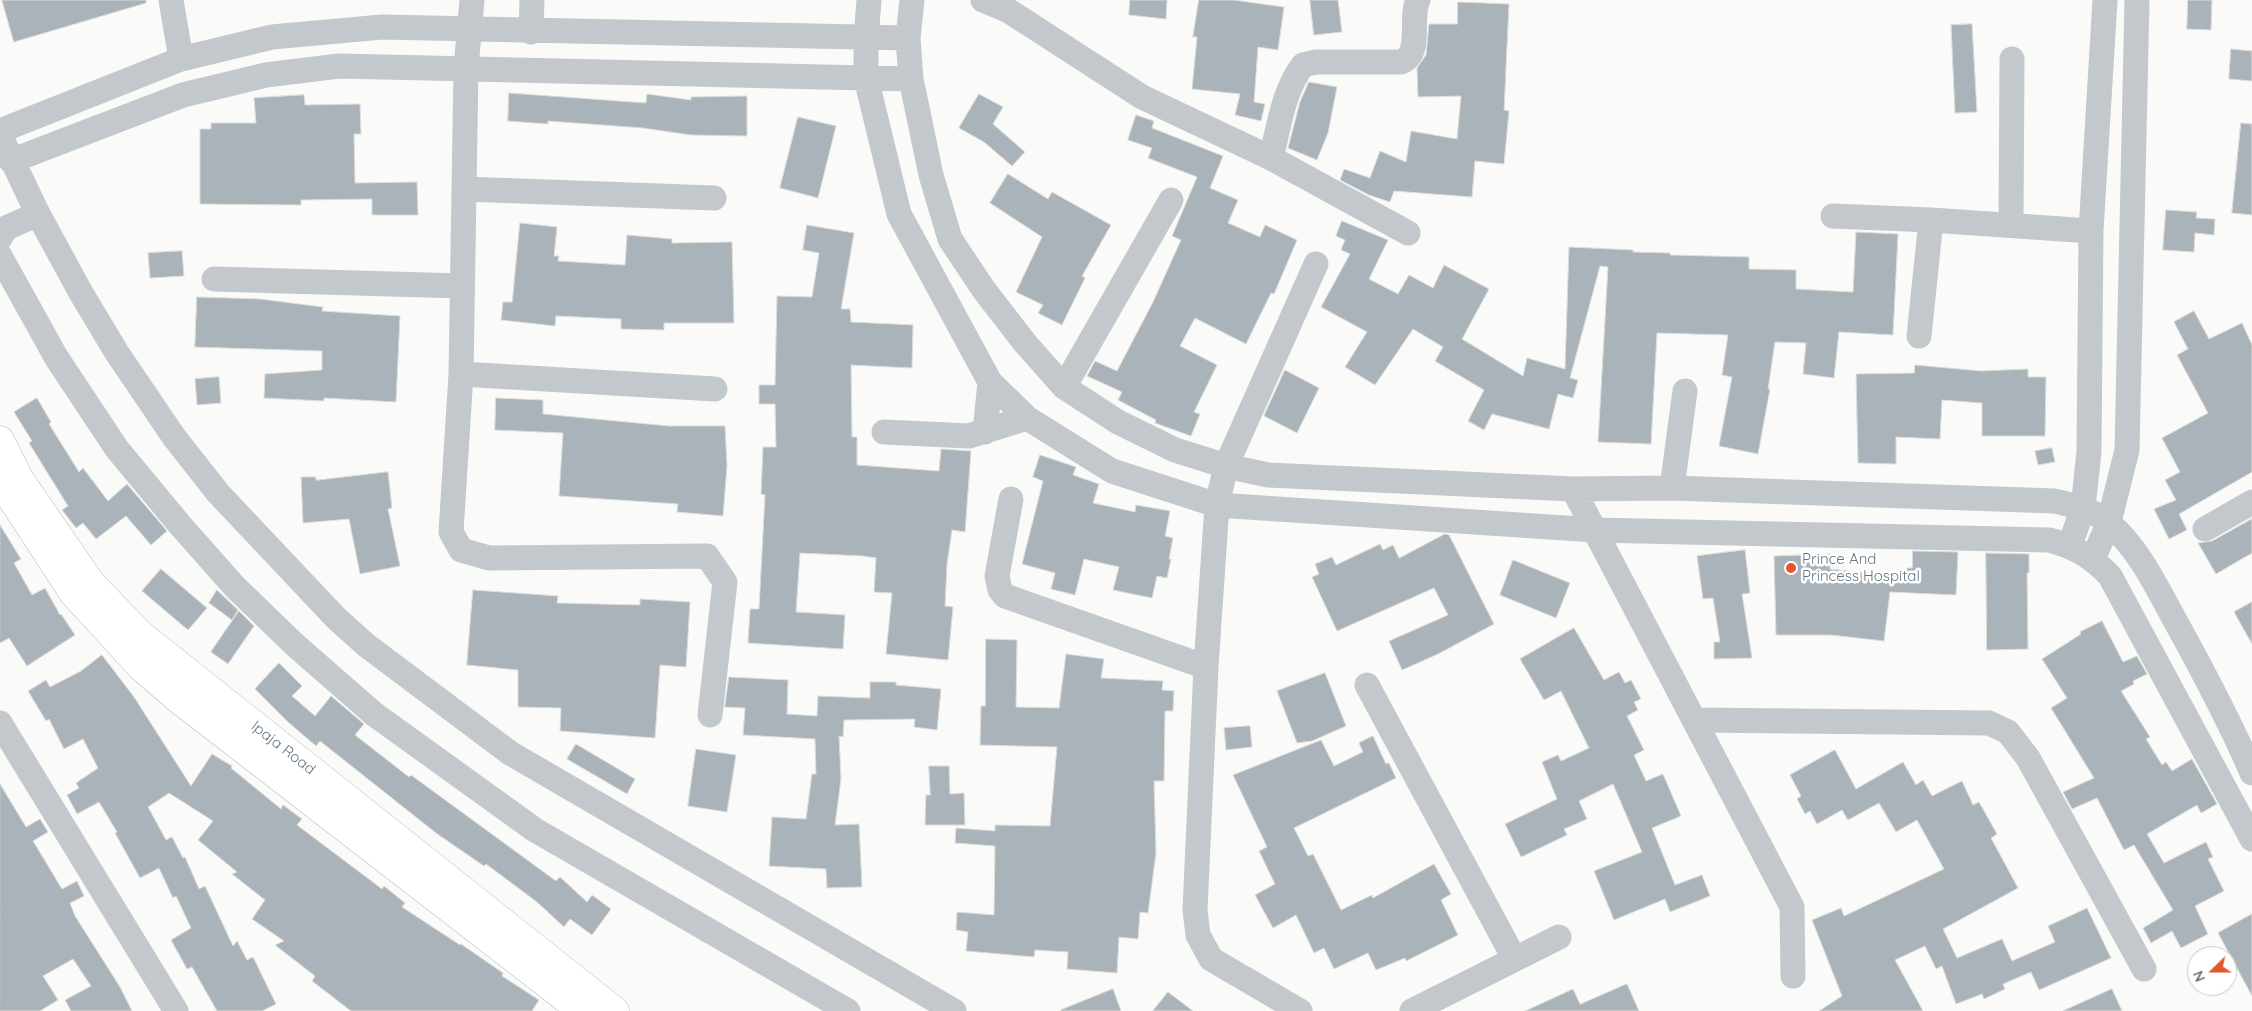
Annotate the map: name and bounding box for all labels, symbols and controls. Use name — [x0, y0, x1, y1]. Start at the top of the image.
place label: Prince And Princess Hospital — [1802, 550, 1920, 585]
marker: Prince And Princess Hospital — [1784, 561, 1798, 575]
street label: Ipaja Road — [247, 717, 319, 779]
north arrow — [2187, 946, 2237, 996]
text: N — [2189, 968, 2209, 984]

